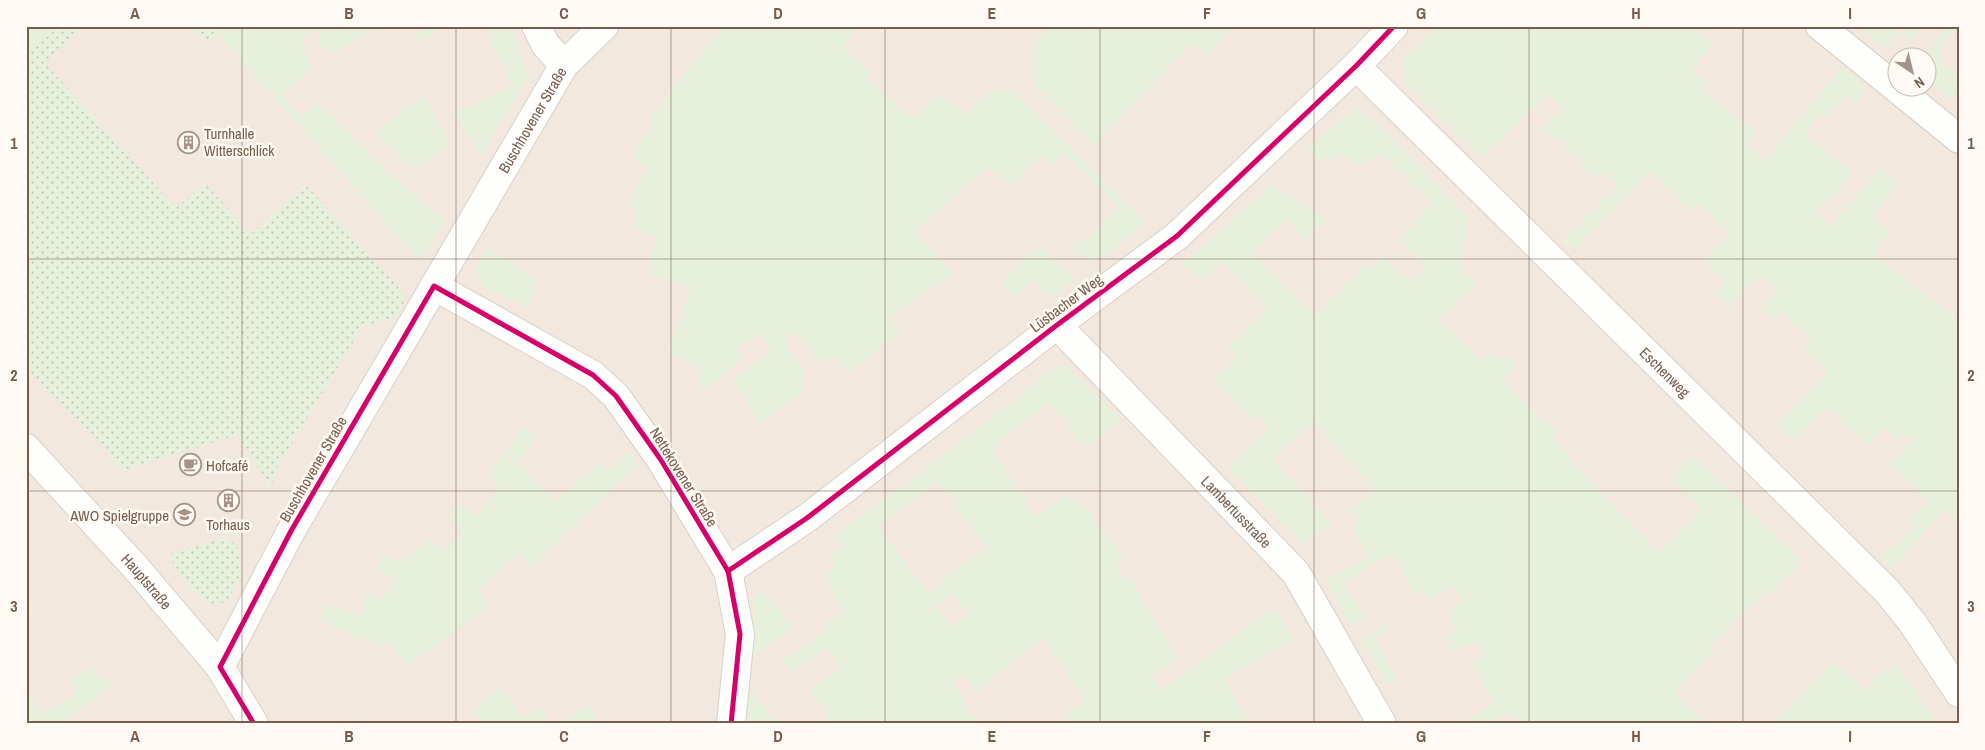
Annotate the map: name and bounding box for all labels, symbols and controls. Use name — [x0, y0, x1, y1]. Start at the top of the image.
text: A — [130, 2, 140, 24]
text: B — [344, 2, 354, 24]
text: C — [559, 2, 569, 24]
text: D — [773, 2, 783, 24]
text: E — [988, 2, 997, 24]
text: F — [1203, 2, 1211, 24]
text: G — [1416, 2, 1426, 24]
text: H — [1631, 2, 1641, 24]
text: I — [1848, 2, 1852, 24]
north arrow — [1888, 48, 1938, 98]
street label: Buschhovener Straße — [493, 63, 571, 176]
text: N — [1911, 73, 1928, 92]
place label: Turnhalle Witterschlick — [204, 123, 275, 161]
building icon: Turnhalle Witterschlick — [176, 130, 200, 154]
text: 1 — [10, 132, 18, 154]
text: 1 — [1967, 132, 1975, 154]
street label: Lüsbacher Weg — [1025, 269, 1107, 337]
street label: Eschenweg — [1635, 342, 1695, 402]
text: 2 — [10, 364, 18, 386]
text: 2 — [1967, 364, 1975, 386]
street label: Buschhovener Straße — [274, 412, 352, 526]
street label: Nettekovener Straße — [645, 423, 723, 531]
cafe icon: Hofcafé — [178, 453, 202, 477]
place label: Hofcafé — [206, 455, 249, 476]
street label: Lambertusstraße — [1197, 471, 1277, 552]
building icon: Torhaus — [216, 489, 240, 513]
school or university icon: AWO Spielgruppe — [173, 503, 197, 527]
place label: AWO Spielgruppe — [69, 505, 169, 526]
place label: Torhaus — [206, 514, 250, 535]
street label: Hauptstraße — [117, 549, 177, 614]
text: 3 — [10, 595, 18, 617]
text: 3 — [1967, 595, 1975, 617]
text: A — [130, 725, 140, 747]
text: B — [344, 725, 354, 747]
text: C — [559, 725, 569, 747]
text: D — [773, 725, 783, 747]
text: E — [988, 725, 997, 747]
text: F — [1203, 725, 1211, 747]
text: G — [1416, 725, 1426, 747]
text: H — [1631, 725, 1641, 747]
text: I — [1848, 725, 1852, 747]

